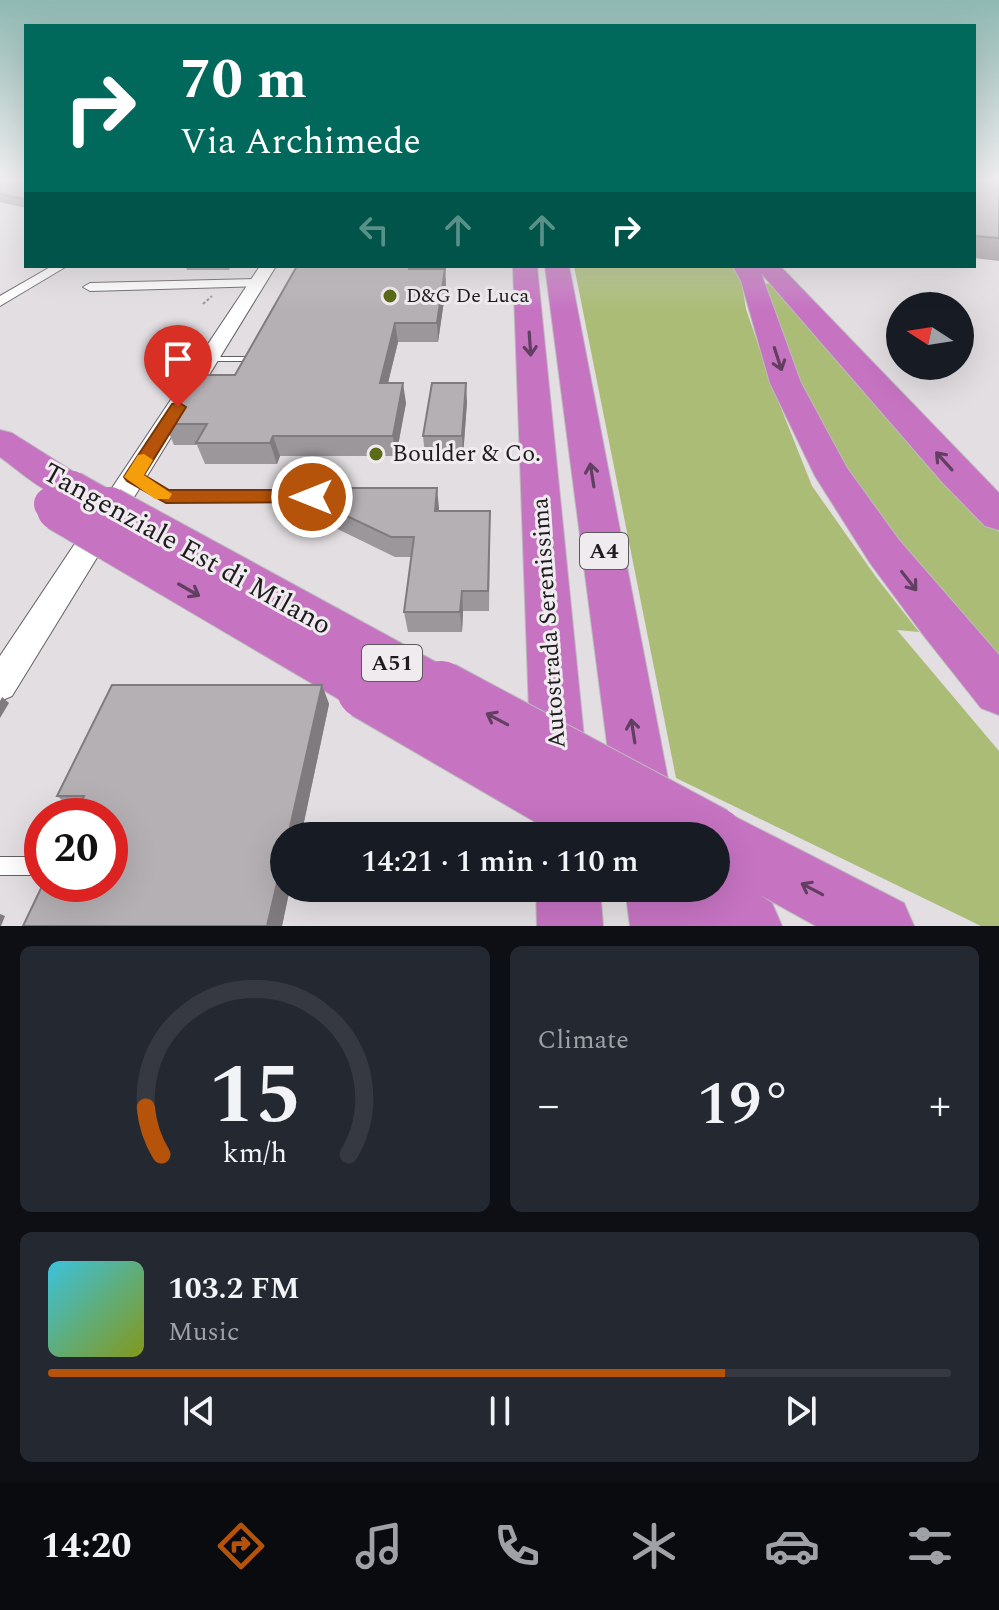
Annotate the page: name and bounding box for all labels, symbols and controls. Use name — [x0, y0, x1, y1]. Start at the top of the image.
text: 70 m — [180, 38, 307, 123]
icon: right — [48, 56, 152, 160]
text: Via Archimede — [180, 115, 421, 170]
icon: left — [352, 208, 396, 252]
icon: ahead — [436, 208, 480, 252]
icon: ahead — [520, 208, 564, 252]
icon: right — [604, 208, 648, 252]
place label: D&G De Luca — [406, 281, 529, 311]
marker: D&G De Luca — [381, 287, 399, 305]
north arrow — [886, 292, 974, 380]
map controls — [886, 292, 974, 380]
pin — [144, 325, 212, 407]
one-way arrow — [523, 330, 538, 357]
icon: arrive — [156, 337, 200, 381]
one-way arrow — [772, 346, 787, 371]
place label: Boulder & Co. — [392, 436, 541, 472]
marker: Boulder & Co. — [367, 445, 385, 463]
one-way arrow — [936, 451, 954, 471]
street label: Tangenziale Est di Milano — [35, 452, 339, 646]
position arrow — [270, 455, 354, 539]
one-way arrow — [583, 462, 598, 488]
street label: Autostrada Serenissima — [522, 496, 576, 750]
road number: A4 — [580, 533, 628, 569]
one-way arrow — [900, 570, 917, 592]
one-way arrow — [177, 582, 200, 598]
road number: A51 — [362, 645, 422, 681]
one-way arrow — [486, 711, 509, 727]
one-way arrow — [624, 719, 639, 744]
speed limit sign: 20 — [24, 798, 128, 902]
text: 14:21 · 1 min · 110 m — [361, 839, 639, 885]
one-way arrow — [801, 881, 824, 897]
text: Climate — [538, 1020, 629, 1060]
text: 15 — [208, 1033, 301, 1160]
text: 19° — [697, 1059, 791, 1151]
text: − — [538, 1072, 560, 1139]
text: + — [929, 1072, 951, 1139]
text: km/h — [223, 1132, 287, 1175]
text: 103.2 FM — [168, 1266, 300, 1312]
text: Music — [168, 1312, 239, 1352]
icon: previous — [177, 1389, 221, 1433]
icon: pause — [478, 1389, 522, 1433]
icon: next — [779, 1389, 823, 1433]
icon: directions — [213, 1518, 269, 1574]
icon: music — [351, 1518, 407, 1574]
icon: phone — [489, 1518, 545, 1574]
icon: climate — [626, 1518, 682, 1574]
icon: car — [764, 1518, 820, 1574]
icon: filters — [902, 1518, 958, 1574]
text: 14:20 — [41, 1519, 131, 1574]

